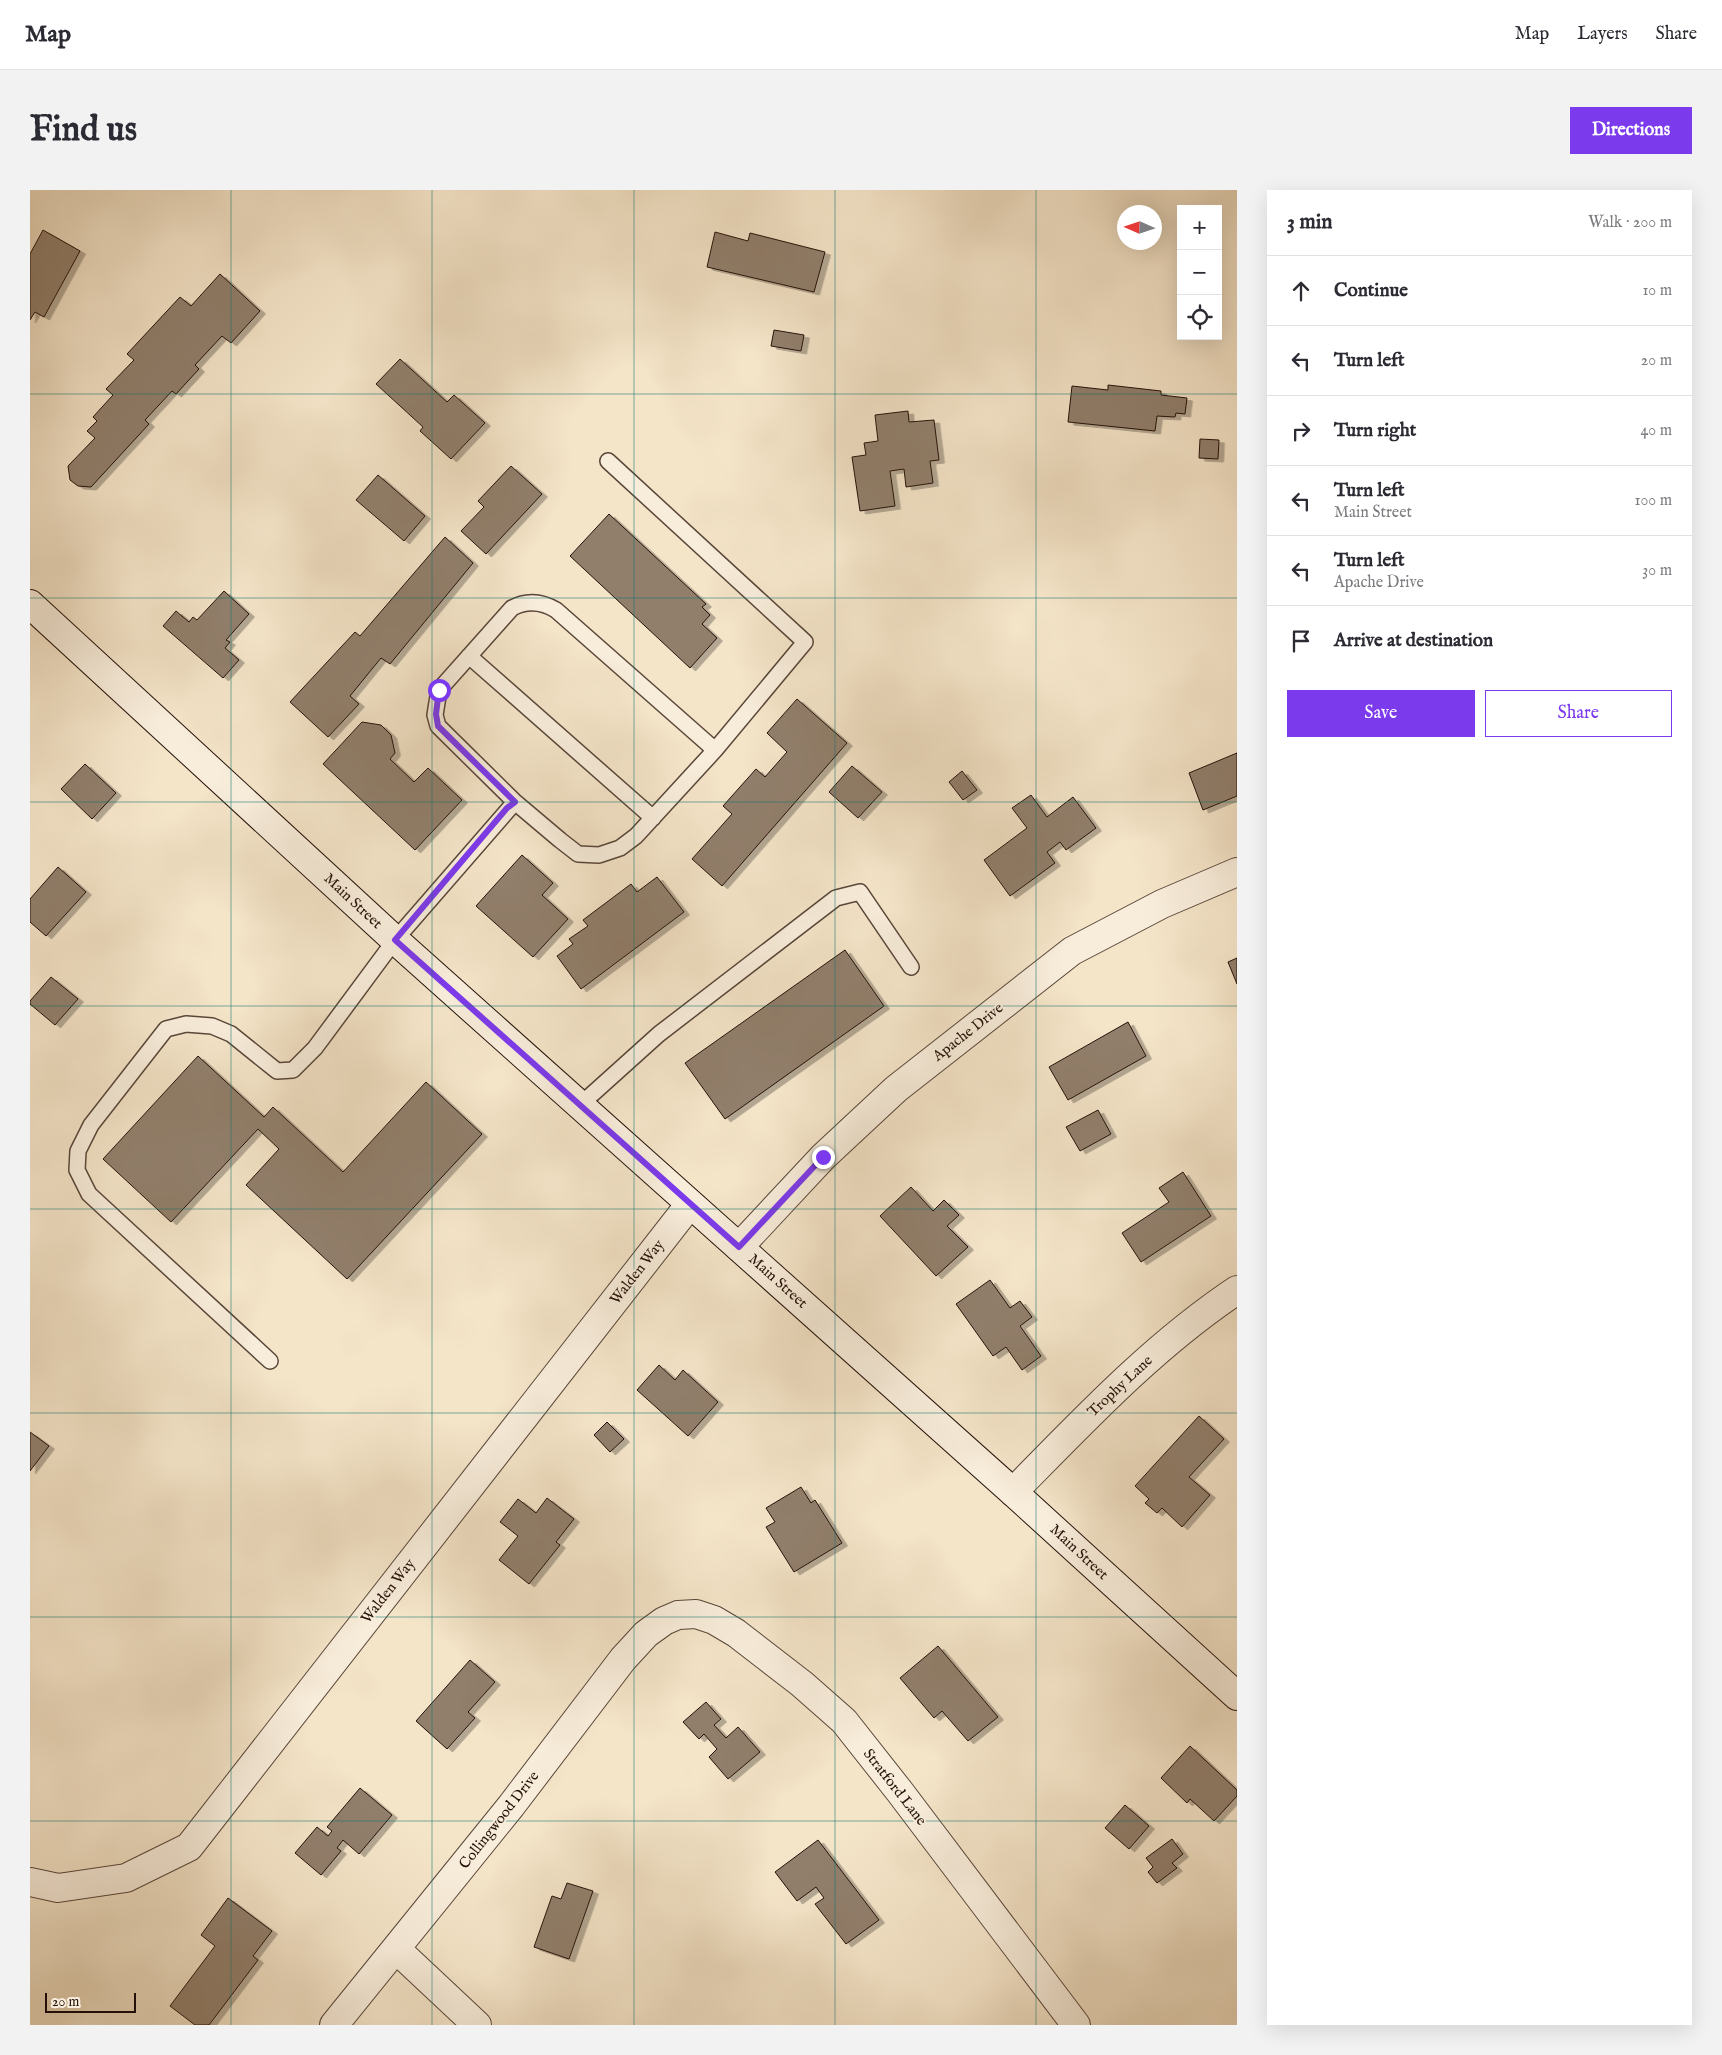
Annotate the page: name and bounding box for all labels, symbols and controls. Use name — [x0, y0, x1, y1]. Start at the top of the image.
text: Map — [25, 19, 71, 50]
text: Map — [1515, 23, 1549, 46]
text: Layers — [1577, 23, 1628, 46]
text: Share — [1656, 23, 1697, 46]
button: Directions — [1570, 107, 1692, 154]
text: Find us — [30, 108, 137, 153]
north arrow — [1117, 205, 1162, 250]
map controls — [1177, 205, 1222, 340]
button: + — [1177, 205, 1222, 250]
text: 3 min — [1287, 209, 1332, 236]
text: Walk · 200 m — [1588, 213, 1672, 233]
button: − — [1177, 250, 1222, 295]
icon: ahead — [1287, 277, 1315, 305]
text: Continue — [1334, 279, 1408, 303]
text: 10 m — [1642, 281, 1672, 301]
button: locate — [1177, 295, 1222, 340]
icon: left — [1287, 347, 1315, 375]
text: Turn left — [1334, 349, 1405, 373]
text: 20 m — [1641, 351, 1672, 371]
icon: right — [1287, 417, 1315, 445]
text: Turn right — [1334, 419, 1416, 443]
text: 40 m — [1640, 421, 1672, 441]
text: Turn left — [1334, 479, 1405, 503]
icon: left — [1287, 487, 1315, 515]
text: 100 m — [1635, 491, 1672, 511]
text: Main Street — [1334, 503, 1412, 523]
text: Turn left — [1334, 549, 1405, 573]
icon: left — [1287, 557, 1315, 585]
text: 30 m — [1642, 561, 1672, 581]
text: Apache Drive — [1334, 573, 1424, 593]
icon: arrive — [1287, 627, 1315, 655]
text: Arrive at destination — [1334, 629, 1493, 653]
route start — [428, 679, 451, 702]
button: Save — [1287, 690, 1475, 737]
button: Share — [1485, 690, 1672, 737]
street label: Main Street — [320, 869, 386, 933]
street label: Apache Drive — [928, 999, 1007, 1066]
route end — [812, 1146, 835, 1169]
street label: Walden Way — [606, 1235, 669, 1308]
street label: Main Street — [744, 1249, 812, 1313]
street label: Trophy Lane — [1084, 1351, 1157, 1421]
street label: Main Street — [1046, 1520, 1112, 1584]
street label: Walden Way — [357, 1554, 420, 1627]
street label: Stratford Lane — [859, 1745, 931, 1829]
street label: Collingwood Drive — [455, 1767, 543, 1873]
scale bar — [45, 1990, 136, 2013]
text: 20 m — [52, 1993, 79, 2011]

